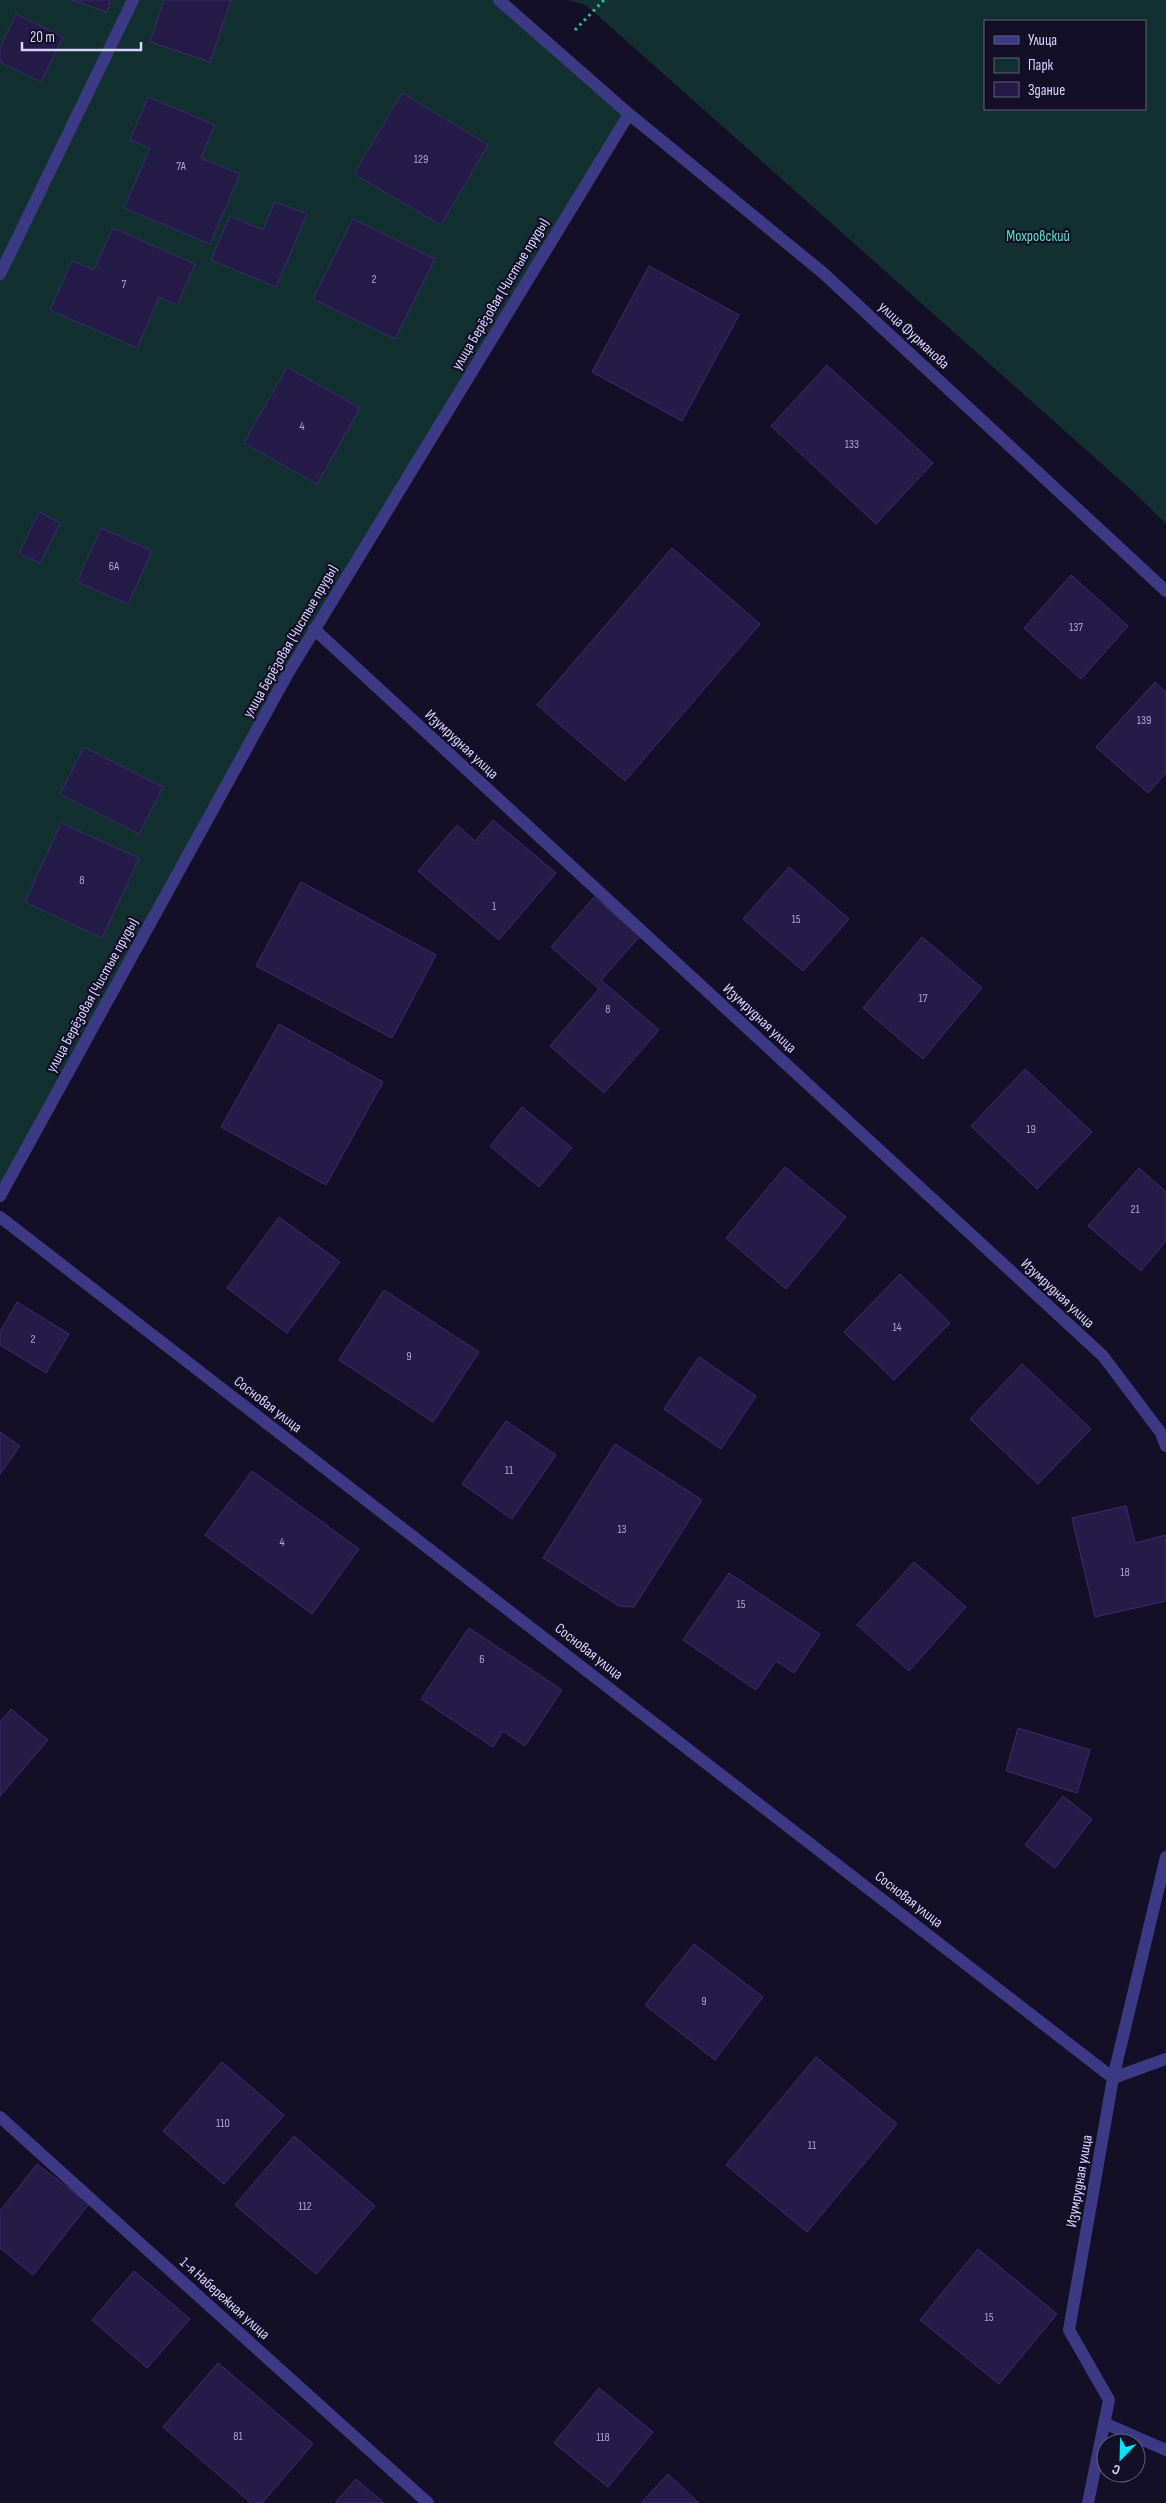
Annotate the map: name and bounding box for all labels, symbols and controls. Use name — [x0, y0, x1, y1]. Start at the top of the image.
scale bar — [22, 20, 141, 52]
legend — [984, 20, 1146, 110]
text: 20 m — [30, 28, 55, 47]
text: Улица — [1028, 31, 1057, 50]
text: Парк — [1028, 56, 1054, 75]
text: Здание — [1028, 81, 1065, 100]
house number: 129 — [414, 152, 428, 167]
house number: 7А — [176, 159, 187, 174]
street label: улица Берёзовая (Чистые пруды) — [447, 215, 553, 374]
park label: Мохровский — [1006, 227, 1070, 246]
house number: 2 — [372, 272, 377, 287]
house number: 7 — [122, 277, 127, 292]
street label: улица Фурманова — [874, 297, 953, 373]
house number: 4 — [299, 419, 305, 434]
house number: 133 — [845, 437, 859, 452]
house number: 6А — [109, 559, 120, 574]
street label: улица Берёзовая (Чистые пруды) — [239, 561, 342, 721]
house number: 137 — [1069, 620, 1083, 635]
street label: Изумрудная улица — [421, 705, 503, 783]
house number: 139 — [1137, 713, 1151, 728]
house number: 8 — [79, 873, 85, 888]
house number: 1 — [492, 899, 497, 914]
house number: 15 — [791, 912, 801, 927]
street label: улица Берёзовая (Чистые пруды) — [42, 915, 143, 1076]
street label: Изумрудная улица — [719, 979, 801, 1057]
house number: 17 — [919, 991, 928, 1006]
house number: 8 — [605, 1002, 611, 1017]
house number: 19 — [1026, 1122, 1036, 1137]
house number: 21 — [1130, 1202, 1140, 1217]
street label: Изумрудная улица — [1017, 1254, 1099, 1332]
house number: 14 — [892, 1320, 902, 1335]
house number: 2 — [31, 1332, 36, 1347]
house number: 9 — [406, 1349, 412, 1364]
street label: Сосновая улица — [230, 1372, 306, 1437]
house number: 11 — [505, 1463, 514, 1478]
house number: 13 — [617, 1522, 627, 1537]
house number: 4 — [279, 1535, 285, 1550]
house number: 18 — [1120, 1565, 1130, 1580]
house number: 15 — [736, 1597, 746, 1612]
street label: Сосновая улица — [551, 1619, 627, 1684]
house number: 6 — [479, 1652, 485, 1667]
street label: Сосновая улица — [871, 1867, 947, 1932]
house number: 9 — [701, 1994, 707, 2009]
house number: 110 — [216, 2116, 230, 2131]
street label: Изумрудная улица — [1062, 2133, 1097, 2229]
house number: 11 — [808, 2138, 817, 2153]
house number: 112 — [298, 2199, 312, 2214]
street label: 1-я Набережная улица — [176, 2253, 274, 2344]
house number: 15 — [984, 2310, 994, 2325]
house number: 81 — [233, 2429, 244, 2444]
house number: 118 — [596, 2430, 610, 2445]
north arrow — [1096, 2433, 1146, 2483]
text: С — [1109, 2460, 1123, 2479]

